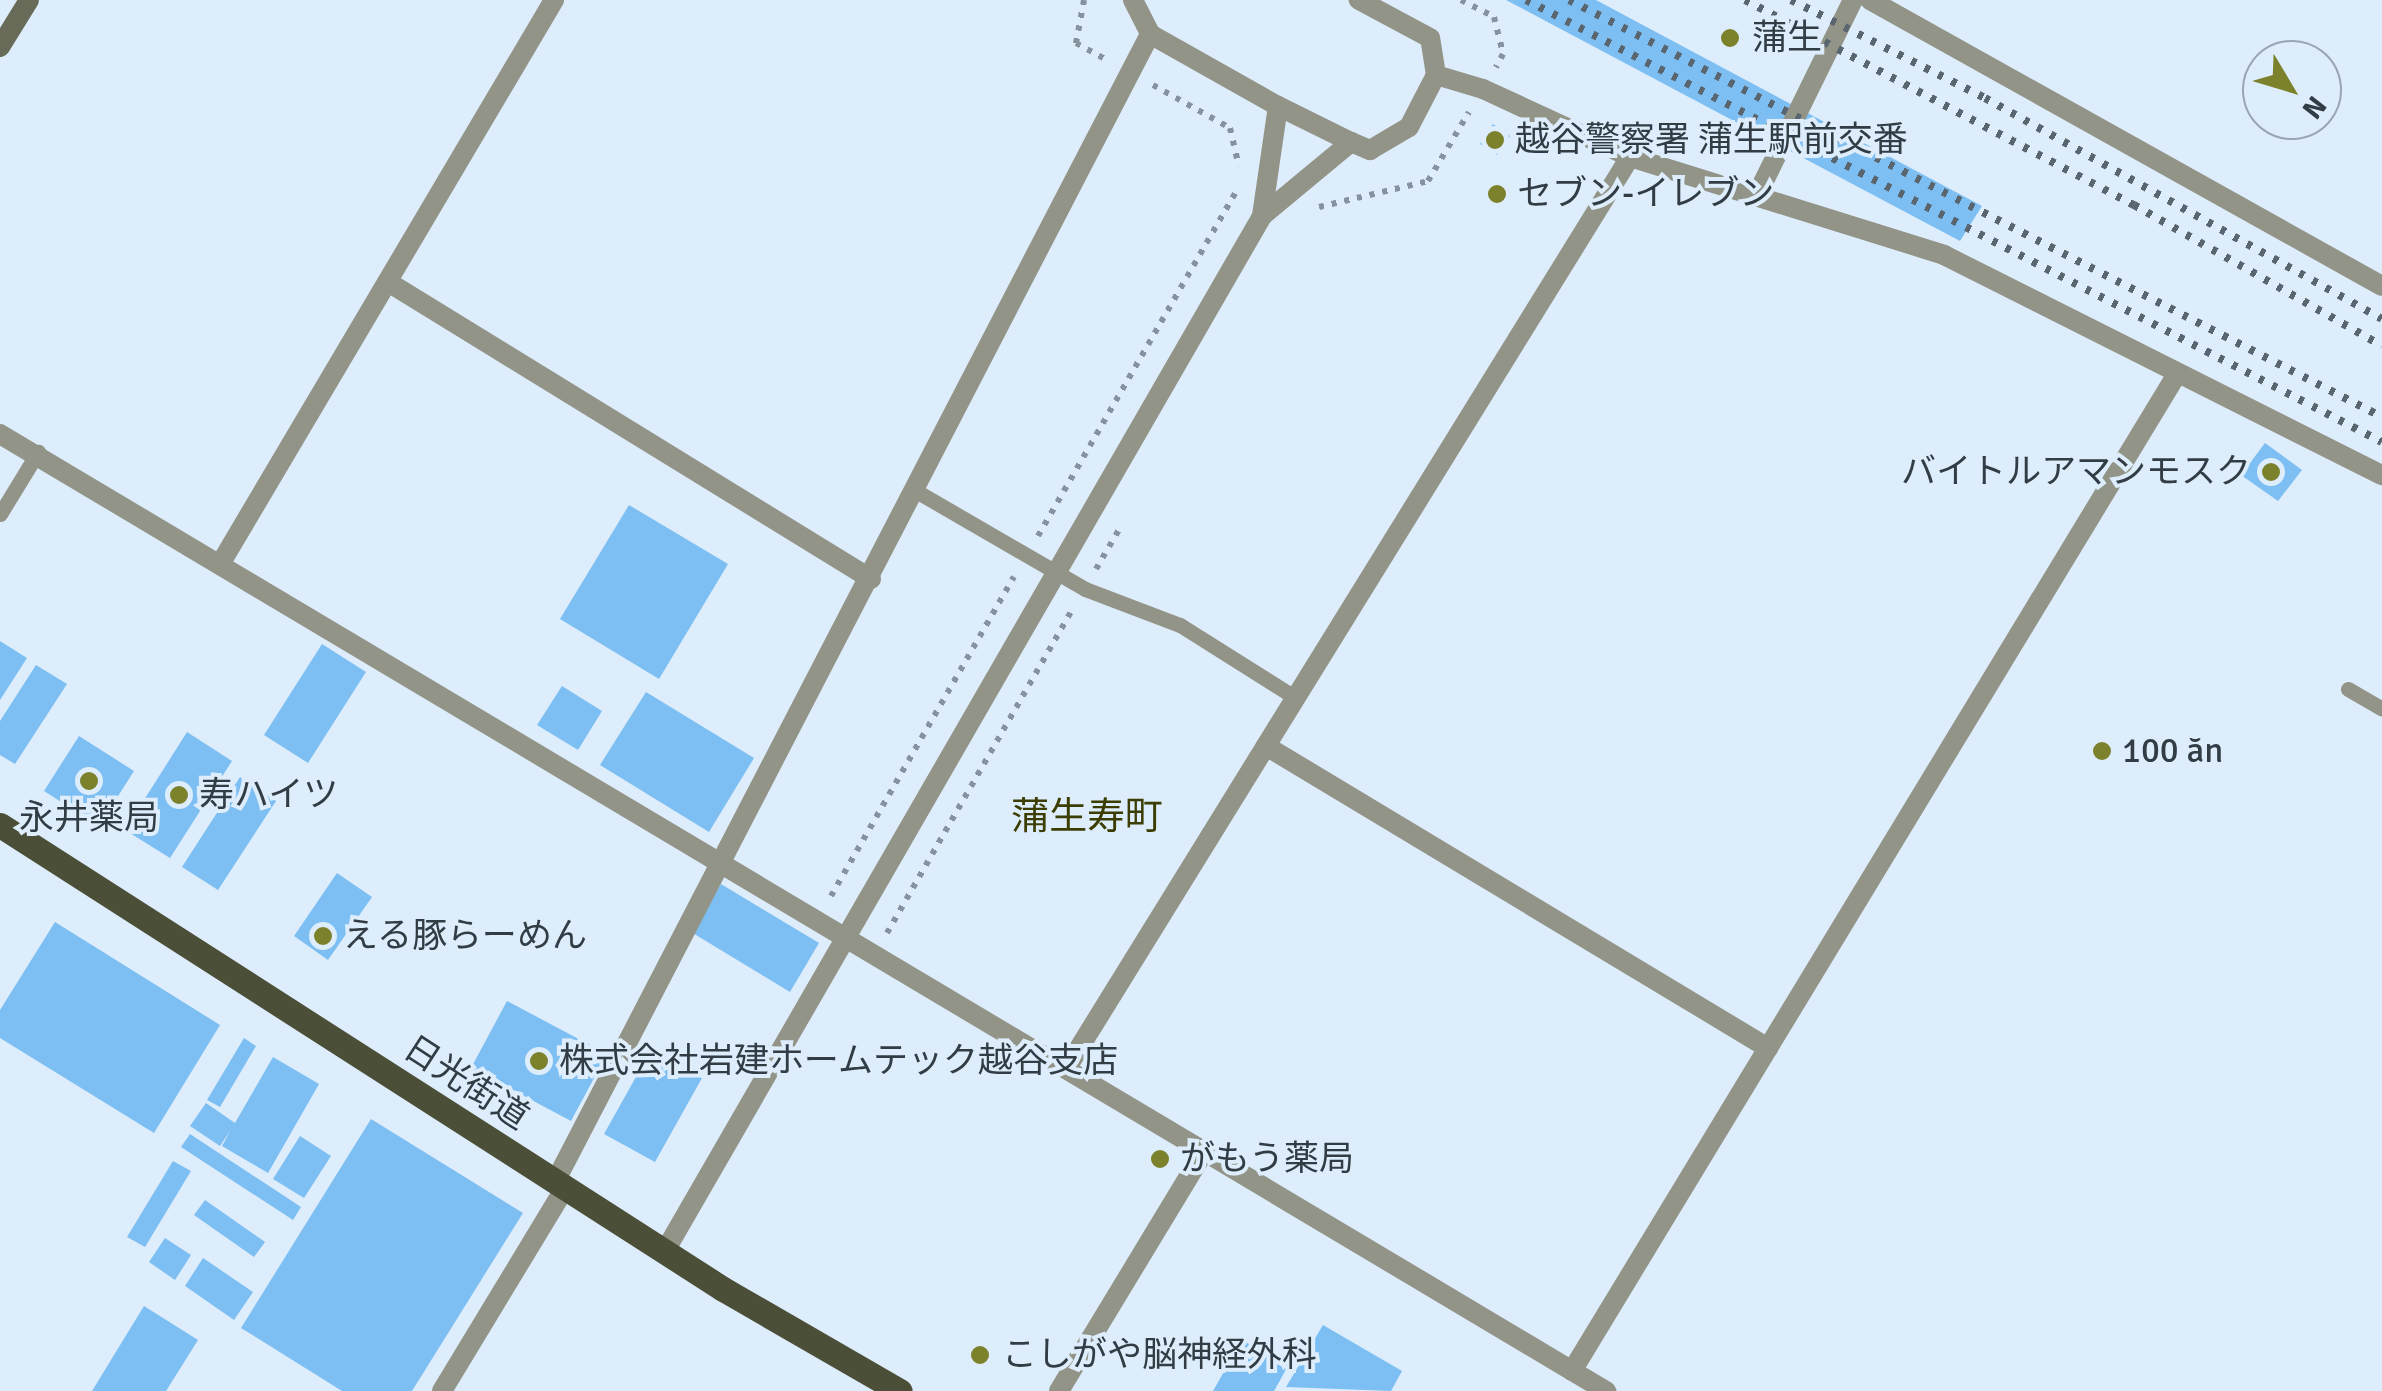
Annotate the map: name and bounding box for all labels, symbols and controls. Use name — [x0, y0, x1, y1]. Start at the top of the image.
place label: 蒲生 — [1752, 17, 1822, 59]
marker: 蒲生 — [1717, 25, 1743, 51]
north arrow — [2242, 40, 2342, 140]
text: N — [2295, 89, 2333, 125]
place label: 越谷警察署 蒲生駅前交番 — [1515, 119, 1908, 161]
marker: 越谷警察署 蒲生駅前交番 — [1484, 129, 1506, 151]
place label: セブン-イレブン — [1517, 173, 1774, 215]
marker: セブン-イレブン — [1486, 183, 1508, 205]
place label: バイトルアマンモスク — [1901, 451, 2251, 493]
marker: バイトルアマンモスク — [2260, 461, 2282, 483]
place label: 100 ăn — [2122, 730, 2223, 772]
marker: 100 ăn — [2091, 740, 2113, 762]
marker: 永井薬局 — [78, 770, 100, 792]
place label: 寿ハイツ — [199, 774, 339, 816]
marker: 寿ハイツ — [168, 784, 190, 806]
district label: 蒲生寿町 — [1011, 794, 1163, 840]
place label: 永井薬局 — [19, 797, 159, 839]
place label: える豚らーめん — [343, 915, 588, 957]
marker: える豚らーめん — [312, 925, 334, 947]
street label: 日光街道 — [396, 1027, 536, 1139]
place label: 株式会社岩建ホームテック越谷支店 — [559, 1040, 1119, 1082]
marker: 株式会社岩建ホームテック越谷支店 — [528, 1050, 550, 1072]
place label: がもう薬局 — [1180, 1138, 1355, 1180]
marker: がもう薬局 — [1149, 1148, 1171, 1170]
place label: こしがや脳神経外科 — [1002, 1334, 1317, 1376]
marker: こしがや脳神経外科 — [967, 1342, 993, 1368]

